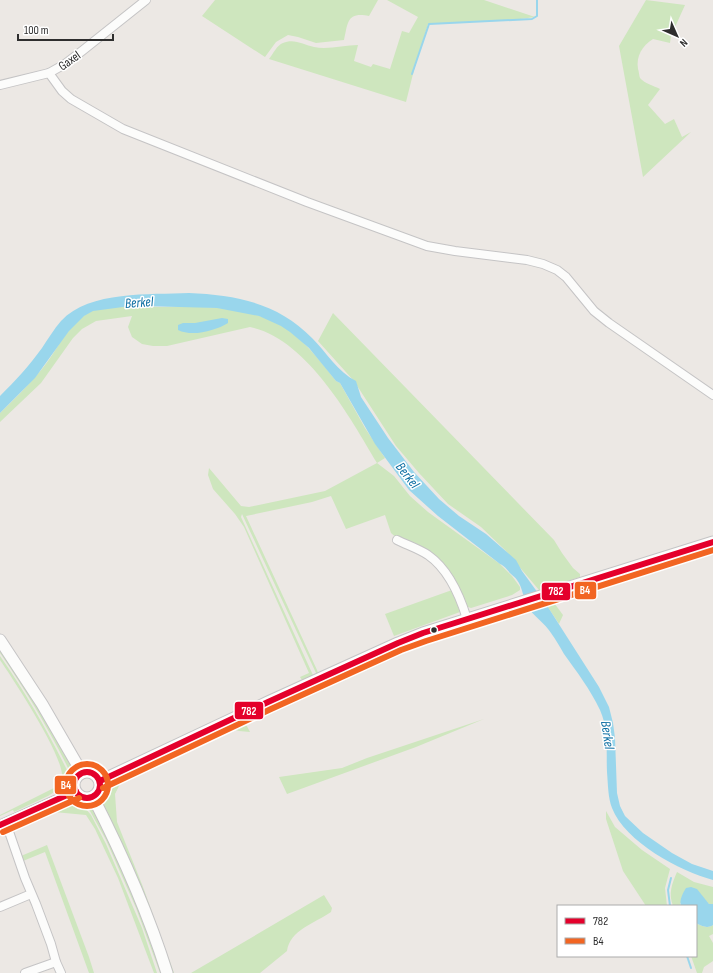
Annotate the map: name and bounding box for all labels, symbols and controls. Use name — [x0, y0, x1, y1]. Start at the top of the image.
scale bar — [18, 16, 113, 42]
north arrow — [657, 16, 697, 56]
text: 100 m — [24, 23, 49, 38]
text: N — [677, 36, 690, 49]
street label: Gaxel — [55, 47, 84, 74]
water label: Berkel — [124, 293, 154, 312]
water label: Berkel — [392, 459, 423, 492]
line badge: B4 — [574, 581, 597, 600]
line badge: 782 — [541, 582, 571, 601]
text: B4 — [580, 584, 590, 597]
text: 782 — [549, 585, 564, 598]
unlabelled marker — [429, 625, 439, 635]
line badge: 782 — [234, 701, 264, 720]
text: 782 — [242, 705, 257, 718]
water label: Berkel — [597, 720, 618, 751]
line badge: B4 — [54, 775, 77, 795]
text: B4 — [61, 779, 71, 792]
legend — [557, 905, 697, 957]
text: 782 — [593, 914, 608, 929]
text: B4 — [593, 934, 604, 949]

